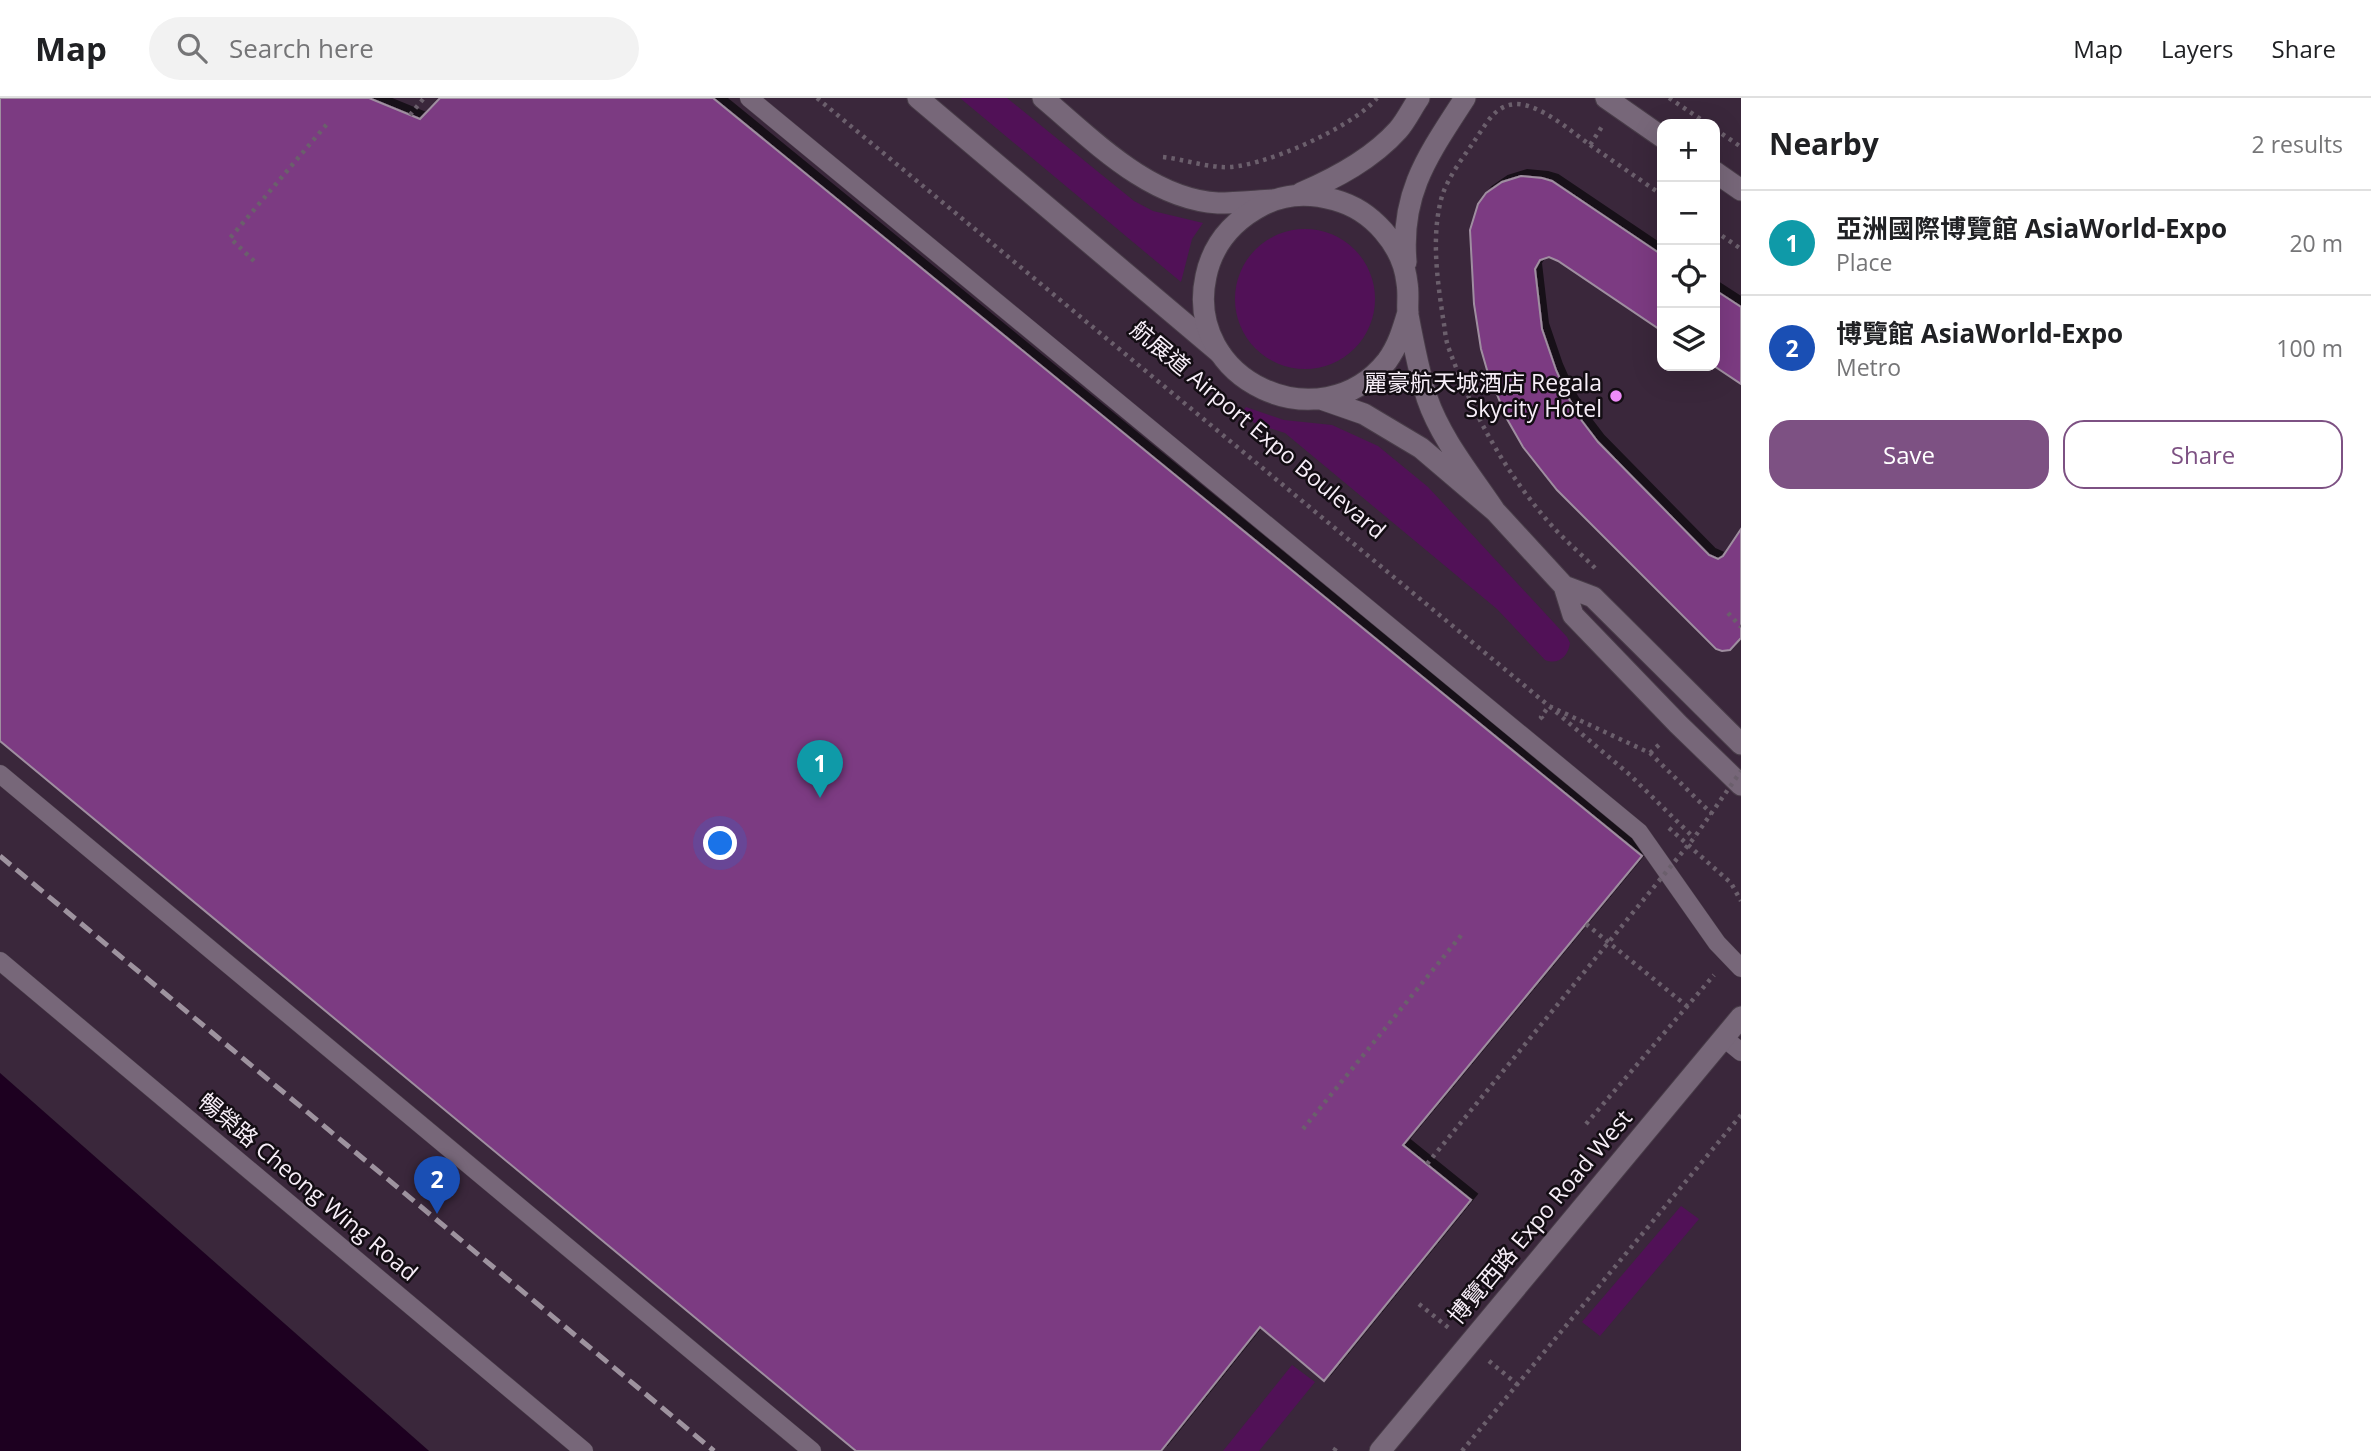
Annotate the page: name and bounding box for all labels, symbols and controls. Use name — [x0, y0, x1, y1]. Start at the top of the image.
search box — [149, 17, 639, 80]
text: Map — [35, 26, 107, 71]
icon: search — [173, 29, 211, 67]
text: Search here — [229, 30, 374, 66]
text: Map — [2073, 32, 2123, 65]
text: Layers — [2161, 32, 2234, 65]
text: Share — [2272, 32, 2336, 65]
map controls — [1657, 119, 1720, 371]
button: + — [1657, 119, 1720, 182]
text: Nearby — [1769, 123, 1879, 164]
text: 2 results — [2252, 128, 2343, 160]
button: − — [1657, 182, 1720, 245]
text: 亞洲國際博覽館 AsiaWorld-Expo — [1836, 210, 2227, 246]
text: 1 — [1785, 227, 1799, 259]
text: 20 m — [2289, 227, 2343, 259]
button: locate — [1657, 245, 1720, 308]
text: Place — [1836, 246, 1892, 278]
button: layers — [1657, 308, 1720, 371]
street label: 航展道 Airport Expo Boulevard — [1124, 313, 1393, 546]
text: 博覽館 AsiaWorld-Expo — [1836, 315, 2123, 351]
text: 2 — [1785, 332, 1799, 364]
text: 100 m — [2276, 332, 2343, 364]
text: Metro — [1836, 351, 1901, 383]
place label: 麗豪航天城酒店 Regala Skycity Hotel — [1364, 366, 1602, 424]
marker: 麗豪航天城酒店 Regala Skycity Hotel — [1608, 388, 1624, 404]
button: Save — [1769, 420, 2049, 489]
button: Share — [2063, 420, 2343, 489]
pin: 1 — [797, 740, 843, 798]
your location — [703, 826, 737, 860]
street label: 暢榮路 Cheong Wing Road — [192, 1085, 425, 1288]
street label: 博覽西路 Expo Road West — [1440, 1102, 1639, 1330]
pin: 2 — [414, 1156, 460, 1214]

